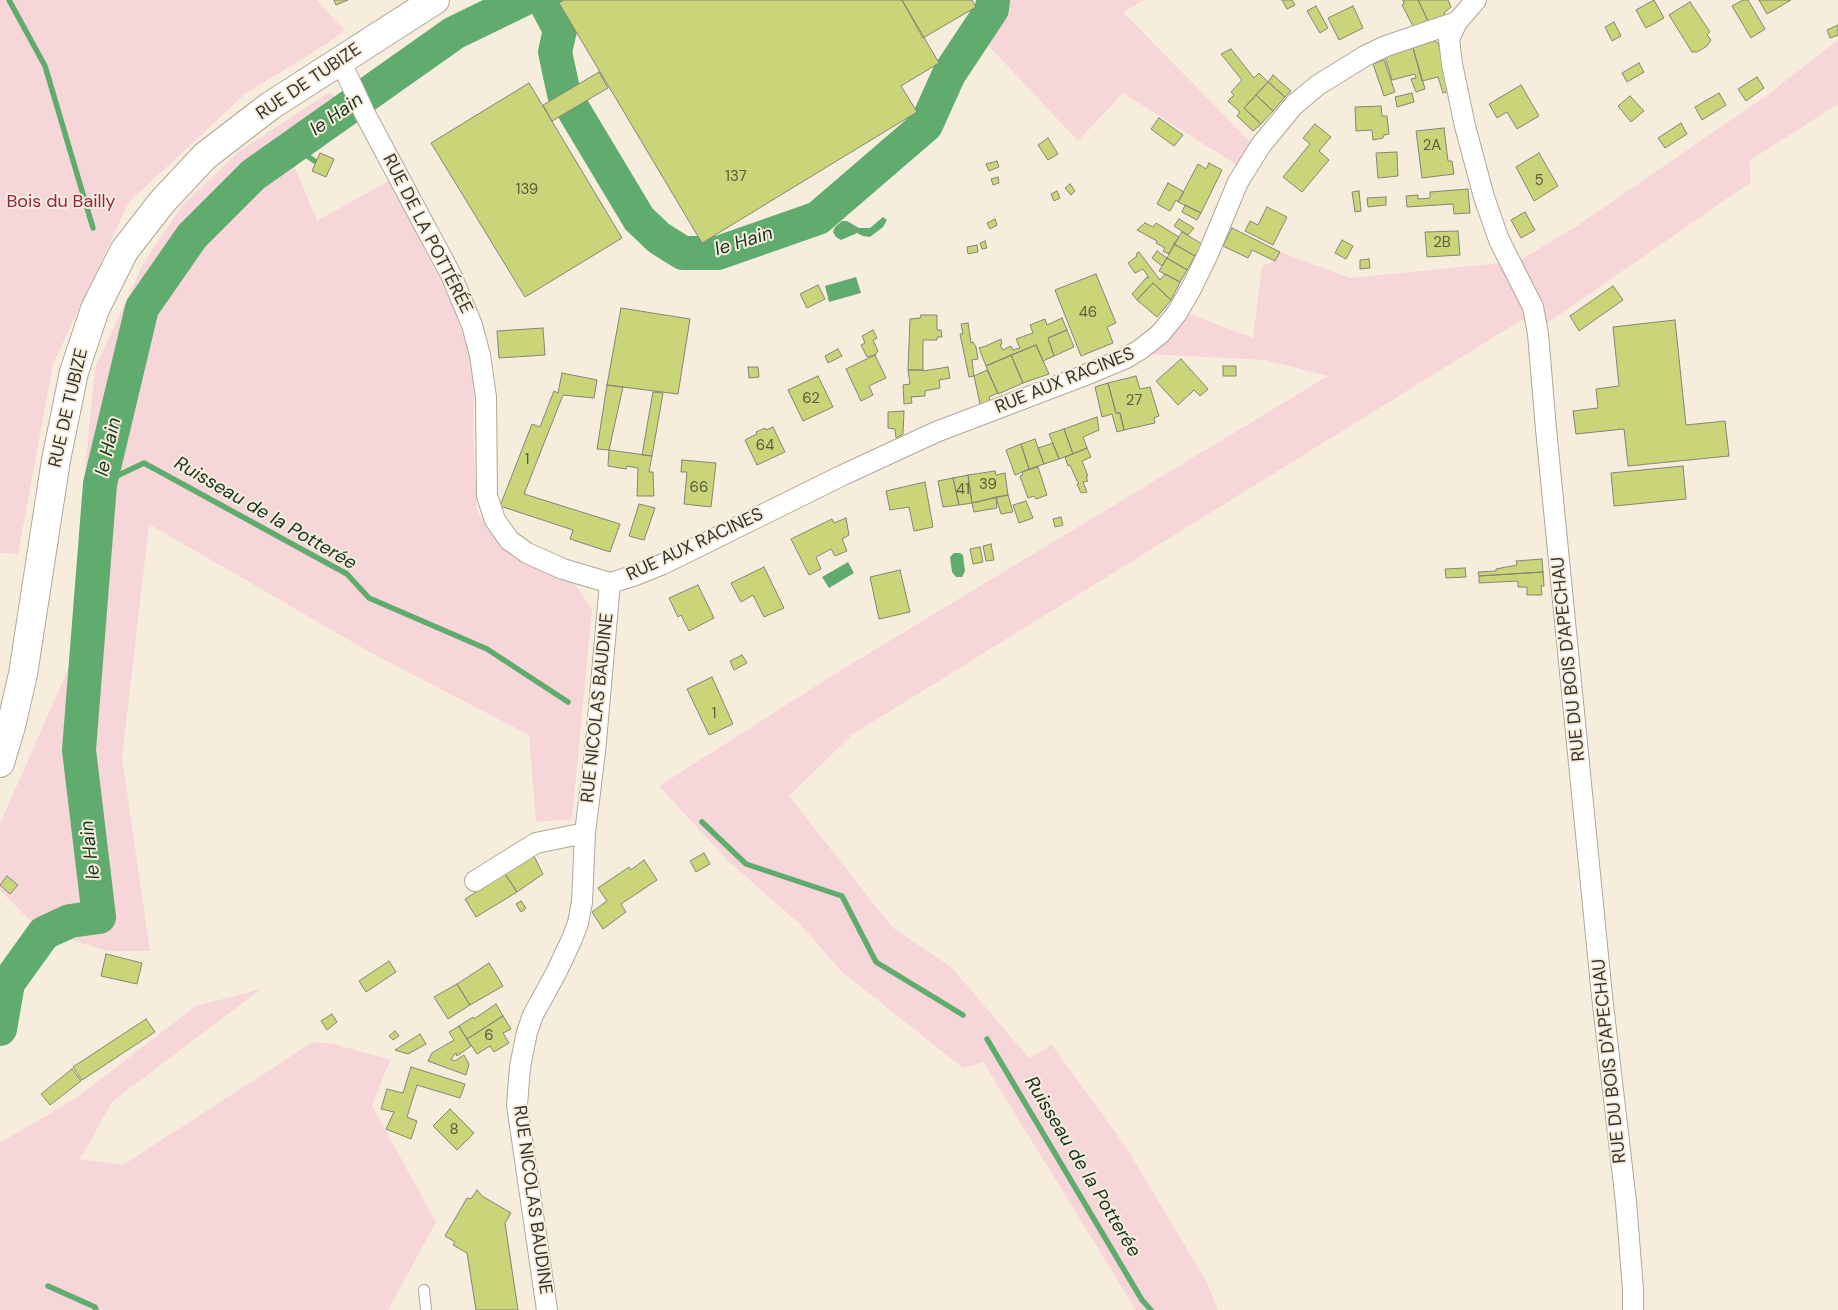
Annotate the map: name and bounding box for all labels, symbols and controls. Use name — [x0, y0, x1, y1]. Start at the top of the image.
street label: RUE DE TUBIZE — [253, 39, 365, 125]
water label: le Hain — [306, 89, 368, 141]
house number: 2A — [1423, 137, 1441, 155]
street label: RUE DE LA POTTÉRÉE — [377, 151, 477, 317]
house number: 137 — [725, 168, 747, 186]
house number: 5 — [1534, 172, 1544, 190]
house number: 139 — [516, 181, 538, 199]
park label: Bois du Bailly — [6, 191, 116, 213]
water label: le Hain — [712, 222, 776, 262]
house number: 2B — [1433, 234, 1451, 252]
house number: 46 — [1079, 304, 1097, 322]
street label: RUE AUX RACINES — [992, 343, 1138, 419]
street label: RUE DE TUBIZE — [45, 346, 93, 470]
house number: 62 — [802, 390, 820, 408]
house number: 27 — [1126, 392, 1142, 410]
water label: le Hain — [91, 416, 127, 478]
house number: 64 — [756, 437, 774, 455]
house number: 1 — [525, 451, 529, 469]
water label: Ruisseau de la Potterée — [170, 452, 360, 576]
house number: 39 — [979, 476, 997, 494]
house number: 66 — [690, 479, 708, 497]
house number: 41 — [956, 481, 970, 499]
street label: RUE AUX RACINES — [623, 504, 767, 586]
street label: RUE DU BOIS D'APECHAU — [1548, 556, 1590, 762]
street label: RUE NICOLAS BAUDINE — [577, 612, 619, 804]
house number: 1 — [712, 705, 716, 723]
water label: le Hain — [76, 819, 106, 881]
street label: RUE DU BOIS D'APECHAU — [1589, 958, 1631, 1164]
house number: 6 — [484, 1027, 494, 1045]
water label: Ruisseau de la Potterée — [1019, 1073, 1145, 1261]
street label: RUE NICOLAS BAUDINE — [508, 1104, 556, 1296]
house number: 8 — [449, 1121, 459, 1139]

